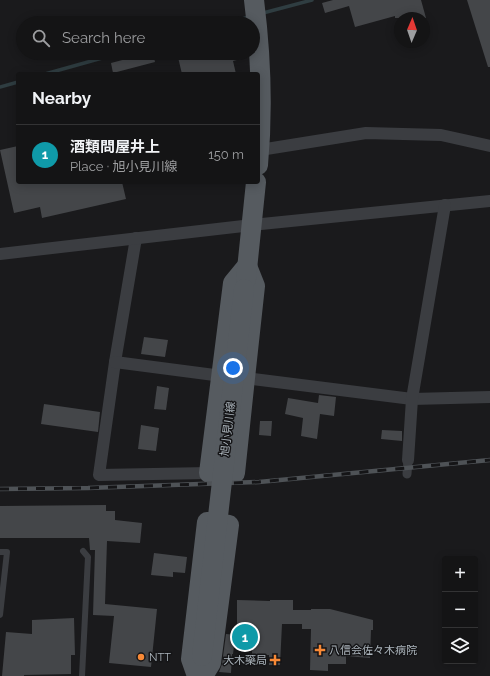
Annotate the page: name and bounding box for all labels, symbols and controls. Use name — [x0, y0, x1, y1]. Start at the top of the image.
north arrow — [394, 12, 430, 48]
search box — [16, 16, 260, 60]
icon: search — [30, 27, 52, 49]
text: Search here — [62, 29, 145, 47]
text: Nearby — [32, 88, 91, 108]
text: 酒類問屋井上 — [70, 138, 160, 156]
text: 1 — [42, 147, 48, 162]
text: 150 m — [208, 147, 244, 162]
text: Place · 旭小見川線 — [70, 159, 178, 174]
your location — [223, 358, 243, 378]
street label: 旭小見川線 — [218, 401, 238, 457]
map controls — [442, 556, 478, 664]
button: + — [442, 556, 478, 592]
button: − — [442, 592, 478, 628]
pin: 1 — [232, 622, 258, 652]
button: layers — [442, 628, 478, 664]
marker: 八信会佐々木病院 — [314, 644, 326, 656]
place label: 八信会佐々木病院 — [329, 644, 417, 657]
place label: NTT — [149, 651, 171, 664]
marker: NTT — [136, 652, 146, 662]
place label: 大木藥局 — [223, 654, 267, 667]
marker: 大木藥局 — [270, 655, 280, 665]

